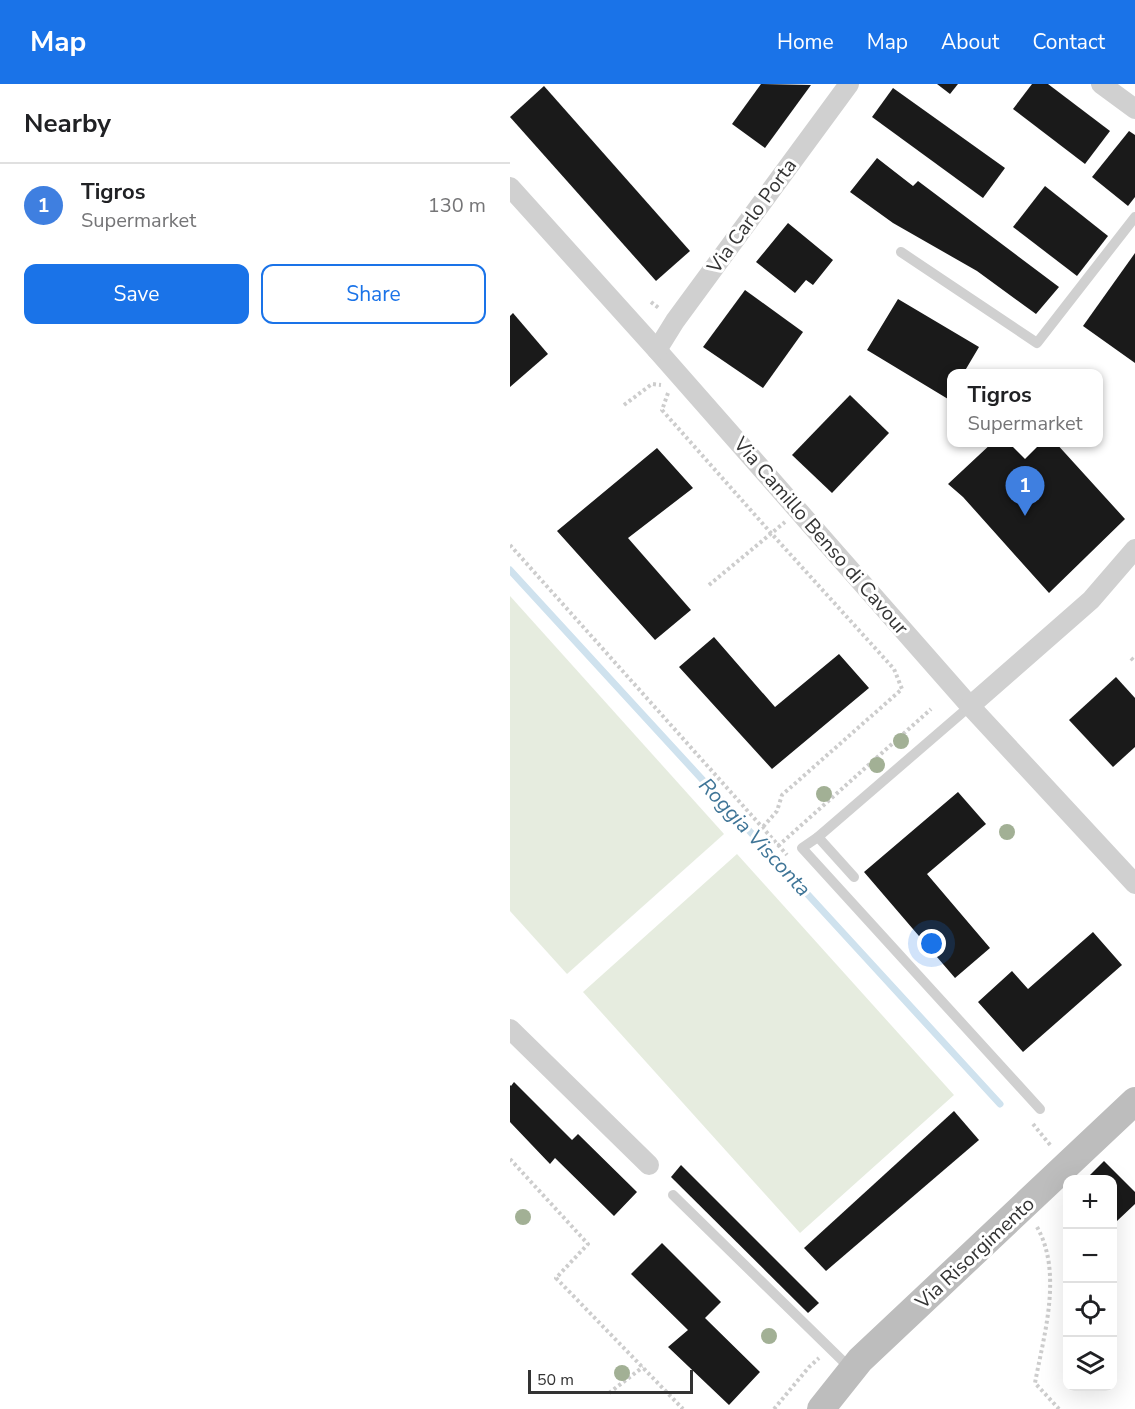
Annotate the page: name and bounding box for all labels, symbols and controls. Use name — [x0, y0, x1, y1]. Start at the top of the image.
text: Map — [30, 23, 86, 61]
text: Home — [777, 28, 834, 56]
text: Map — [867, 28, 908, 56]
text: About — [941, 28, 999, 56]
text: Contact — [1032, 28, 1105, 56]
text: Nearby — [24, 106, 111, 141]
street label: Via Carlo Porta — [701, 153, 803, 280]
text: Tigros — [81, 177, 145, 207]
text: 1 — [38, 192, 50, 219]
text: 130 m — [428, 192, 486, 219]
text: Supermarket — [81, 207, 196, 234]
button: Save — [24, 264, 249, 324]
button: Share — [261, 264, 486, 324]
popup — [947, 369, 1103, 447]
text: Tigros — [967, 380, 1032, 410]
text: Supermarket — [967, 410, 1083, 437]
street label: Via Camillo Benso di Cavour — [727, 431, 914, 641]
pin: 1 — [1006, 466, 1044, 516]
water label: Roggia Visconta — [693, 772, 817, 902]
your location — [917, 929, 946, 958]
map controls — [1063, 1175, 1117, 1391]
button: + — [1063, 1175, 1117, 1229]
street label: Via Risorgimento — [909, 1191, 1040, 1316]
button: − — [1063, 1229, 1117, 1283]
button: locate — [1063, 1283, 1117, 1337]
button: layers — [1063, 1337, 1117, 1391]
scale bar — [528, 1367, 693, 1394]
text: 50 m — [537, 1369, 574, 1391]

